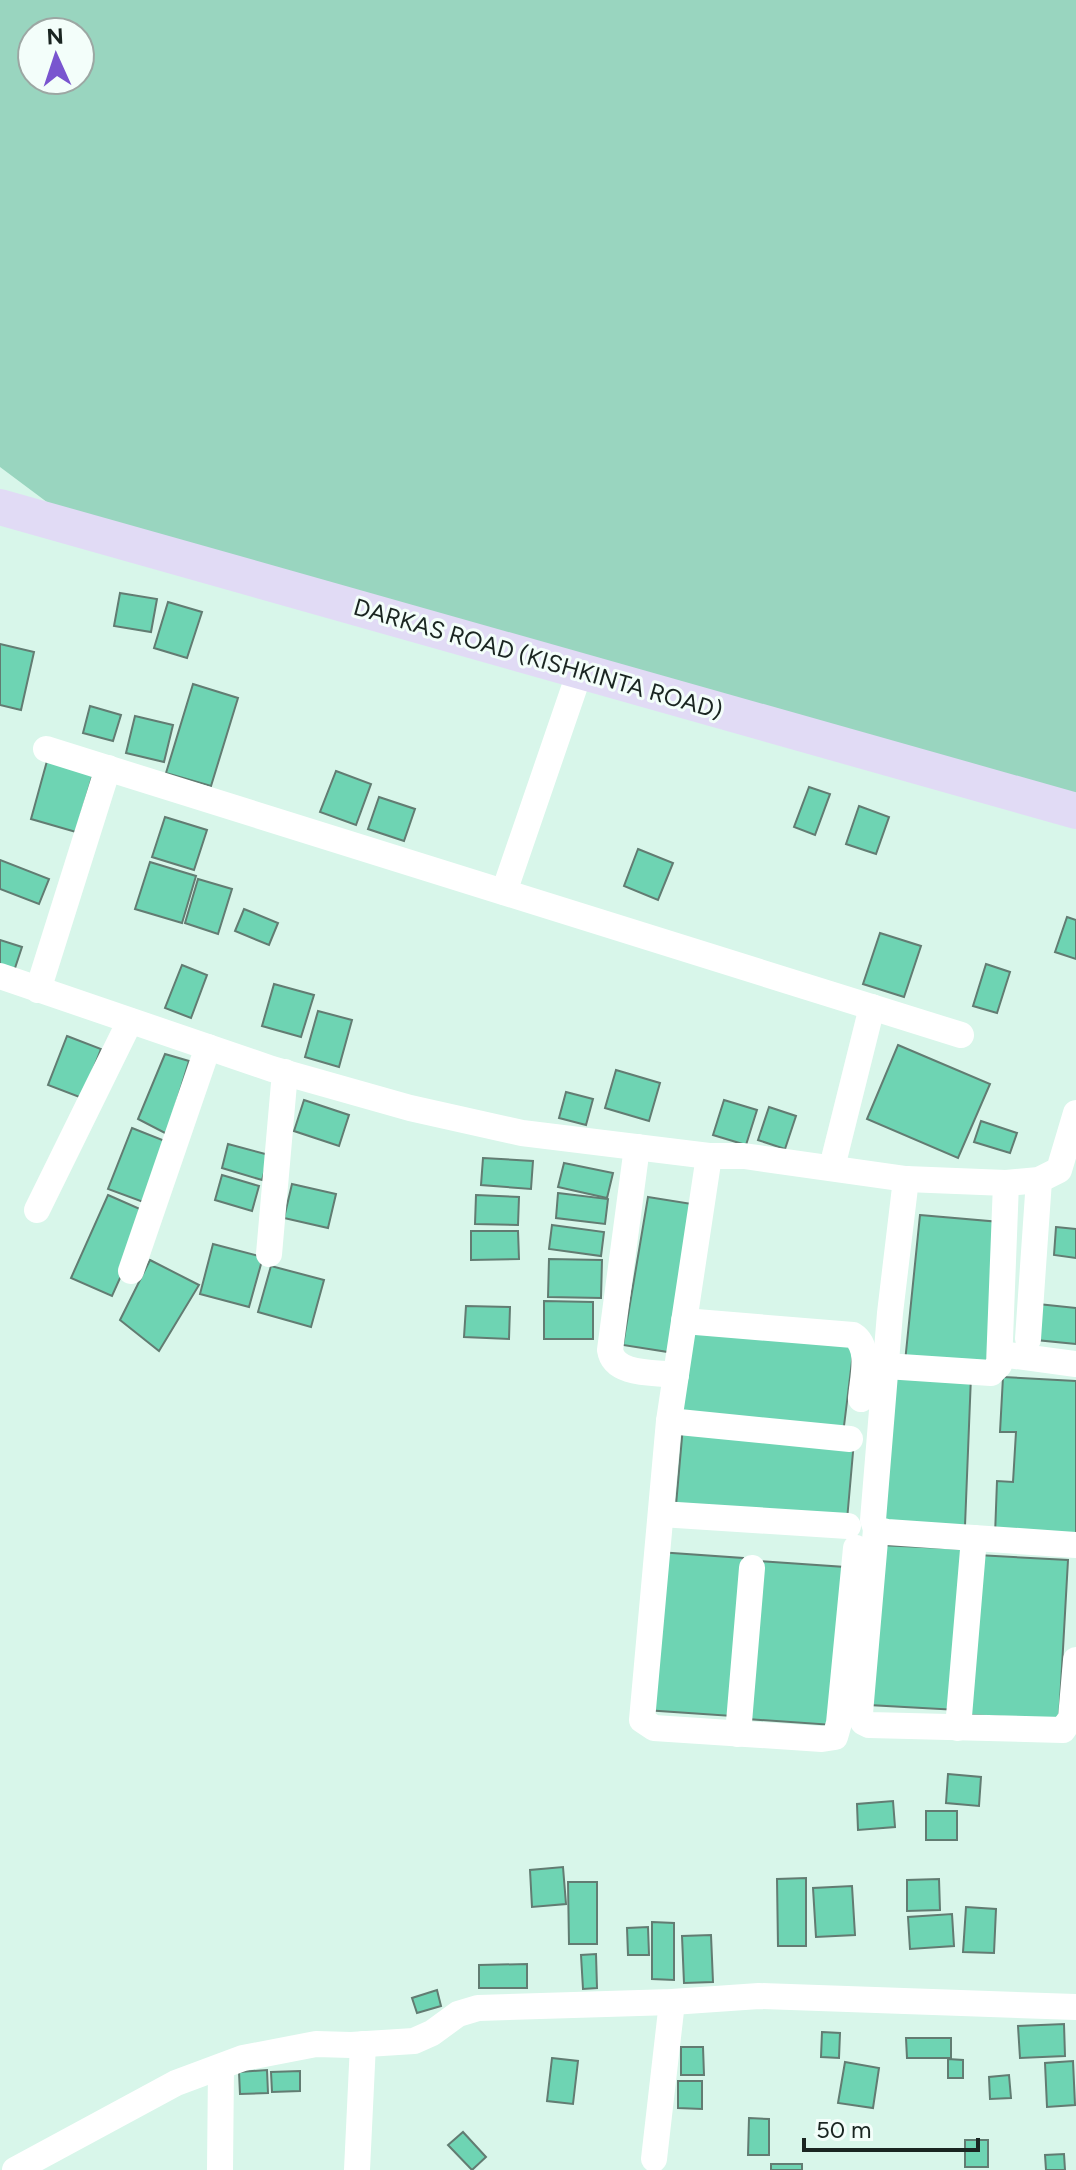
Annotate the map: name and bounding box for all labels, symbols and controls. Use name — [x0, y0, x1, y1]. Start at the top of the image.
north arrow — [16, 16, 96, 96]
text: N — [46, 23, 64, 50]
street label: DARKAS ROAD (KISHKINTA ROAD) — [350, 592, 726, 725]
scale bar — [804, 2102, 978, 2152]
text: 50 m — [816, 2115, 872, 2144]

